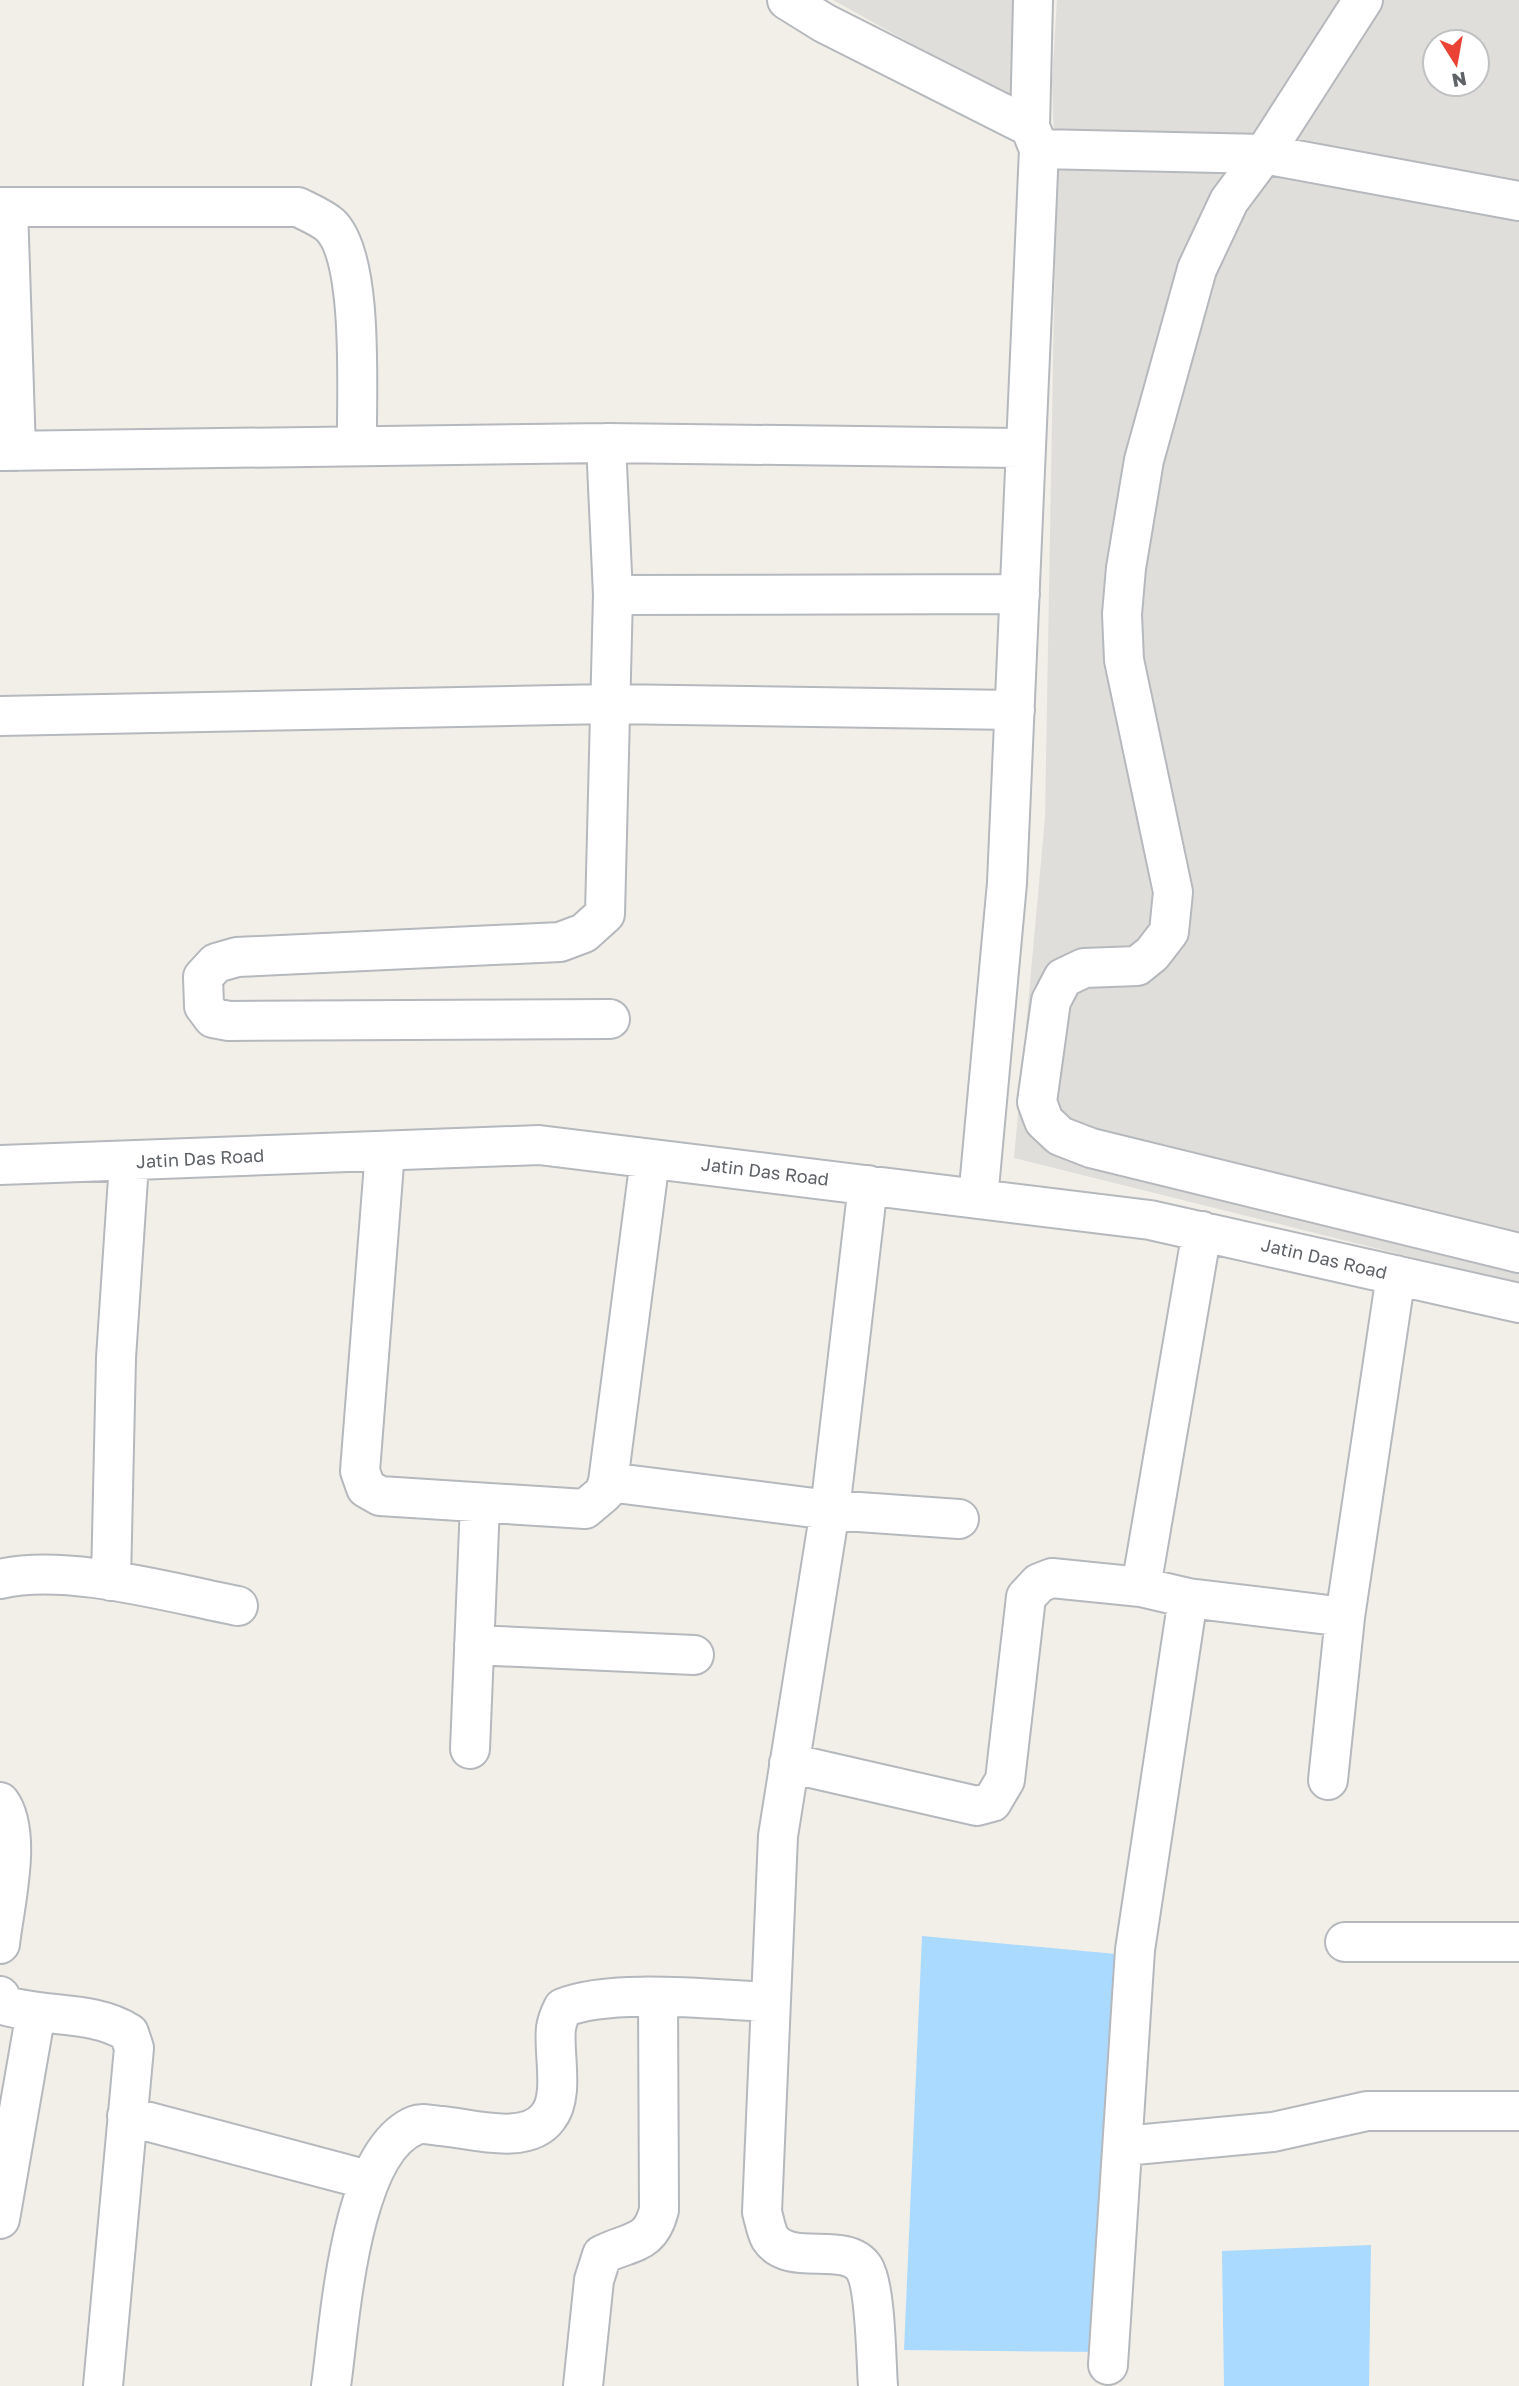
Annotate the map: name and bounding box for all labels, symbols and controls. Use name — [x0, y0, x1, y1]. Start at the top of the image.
north arrow — [1421, 28, 1491, 98]
text: N — [1450, 68, 1469, 93]
street label: Jatin Das Road — [135, 1144, 265, 1172]
street label: Jatin Das Road — [700, 1152, 830, 1190]
street label: Jatin Das Road — [1259, 1233, 1389, 1283]

